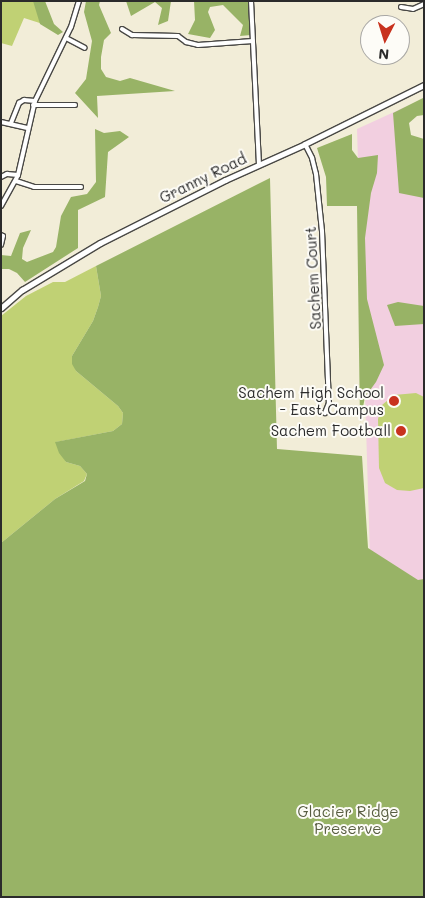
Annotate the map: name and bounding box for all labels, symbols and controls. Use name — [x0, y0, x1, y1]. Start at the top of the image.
north arrow — [360, 15, 410, 65]
text: N — [378, 45, 390, 64]
street label: Granny Road — [157, 149, 249, 207]
street label: Sachem Court — [301, 226, 325, 330]
place label: Sachem High School - East Campus — [238, 383, 384, 418]
marker: Sachem High School - East Campus — [388, 395, 400, 407]
place label: Sachem Football — [271, 422, 391, 440]
marker: Sachem Football — [395, 425, 407, 437]
park label: Glacier Ridge Preserve — [298, 802, 398, 837]

